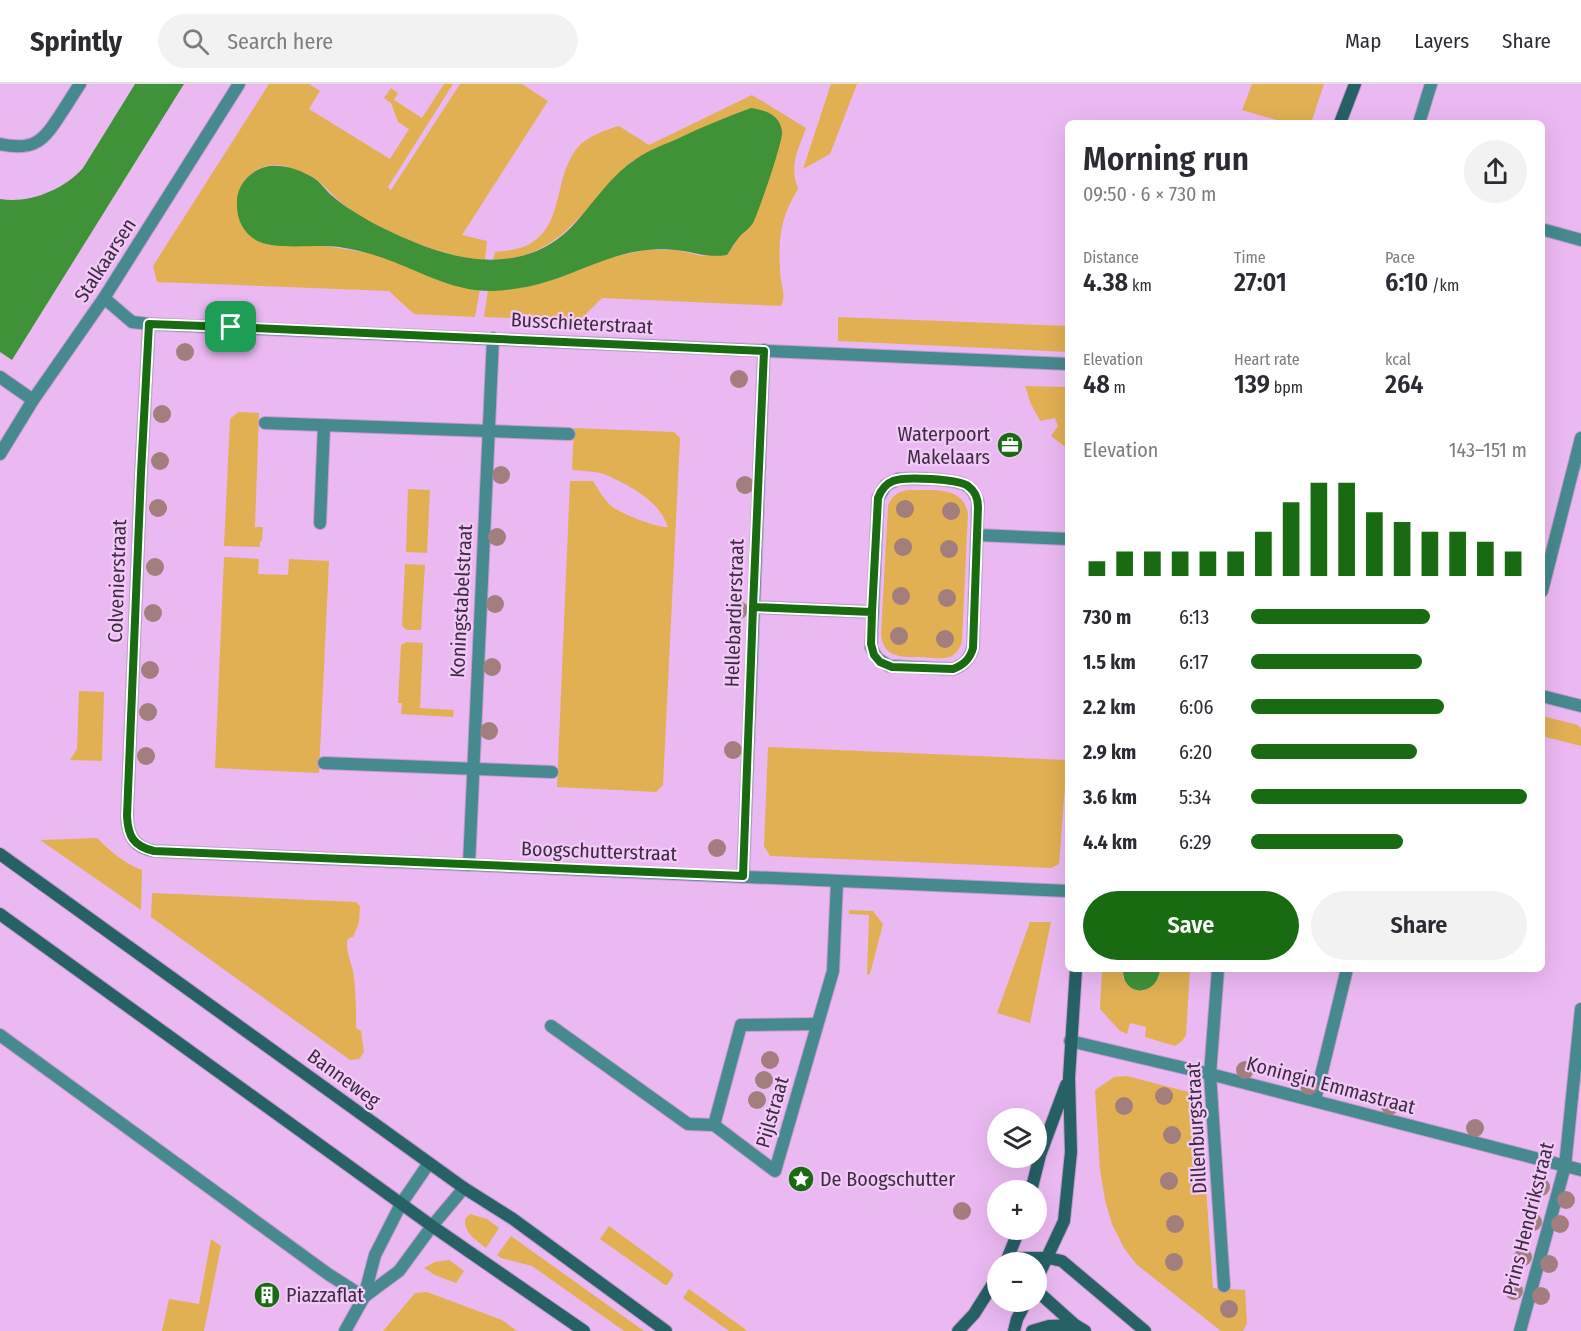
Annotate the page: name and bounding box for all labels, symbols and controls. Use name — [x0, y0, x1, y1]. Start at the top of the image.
search box — [158, 14, 578, 68]
text: Sprintly — [30, 25, 122, 58]
icon: search — [179, 25, 212, 58]
text: Search here — [227, 28, 333, 55]
text: Map — [1345, 28, 1381, 54]
text: Layers — [1414, 28, 1469, 54]
text: Share — [1502, 28, 1551, 54]
text: Morning run — [1083, 139, 1249, 179]
button: share — [1464, 140, 1527, 203]
text: 09:50 · 6 × 730 m — [1083, 182, 1216, 206]
street label: Stalkaarsen — [69, 213, 141, 307]
text: Distance — [1083, 248, 1139, 267]
text: Time — [1234, 248, 1266, 267]
text: Pace — [1385, 248, 1415, 267]
text: 4.38 — [1083, 267, 1128, 298]
text: 27:01 — [1234, 267, 1287, 298]
text: 6:10 — [1385, 267, 1428, 298]
text: km — [1128, 276, 1152, 295]
text: /km — [1428, 276, 1459, 295]
pin — [205, 301, 256, 352]
street label: Busschieterstraat — [510, 307, 654, 339]
icon: arrive — [214, 310, 247, 343]
text: Elevation — [1083, 350, 1143, 369]
text: Heart rate — [1234, 350, 1300, 369]
text: kcal — [1385, 350, 1411, 369]
text: 48 — [1083, 369, 1110, 400]
text: 139 — [1234, 369, 1270, 400]
text: 264 — [1385, 369, 1424, 400]
text: m — [1110, 378, 1126, 397]
text: bpm — [1270, 378, 1303, 397]
place label: Waterpoort Makelaars — [898, 422, 990, 469]
office icon: Waterpoort Makelaars — [995, 430, 1025, 460]
text: Elevation — [1083, 438, 1158, 462]
text: 143–151 m — [1449, 438, 1527, 462]
street label: Colvenierstraat — [103, 518, 131, 643]
street label: Koningstabelstraat — [445, 523, 477, 679]
street label: Hellebardierstraat — [719, 538, 749, 688]
text: 730 m — [1083, 605, 1131, 629]
text: 6:13 — [1179, 605, 1209, 629]
text: 1.5 km — [1083, 650, 1136, 674]
text: 6:17 — [1179, 650, 1208, 674]
text: 2.2 km — [1083, 695, 1136, 719]
text: 6:06 — [1179, 695, 1214, 719]
text: 2.9 km — [1083, 740, 1136, 764]
text: 6:20 — [1179, 740, 1212, 764]
text: 3.6 km — [1083, 785, 1137, 809]
text: 5:34 — [1179, 785, 1211, 809]
text: 4.4 km — [1083, 830, 1137, 854]
text: 6:29 — [1179, 830, 1212, 854]
street label: Boogschutterstraat — [521, 836, 678, 866]
button: Save — [1083, 891, 1299, 960]
button: Share — [1311, 891, 1527, 960]
street label: Banneweg — [303, 1044, 386, 1113]
street label: Koningin Emmastraat — [1244, 1051, 1418, 1119]
street label: Dillenburgstraat — [1181, 1061, 1211, 1195]
street label: Pijlstraat — [750, 1073, 794, 1151]
map controls — [987, 1108, 1047, 1312]
button: layers — [987, 1108, 1047, 1168]
street label: Prins Hendrikstraat — [1497, 1139, 1559, 1298]
place icon: De Boogschutter — [786, 1164, 816, 1194]
place label: De Boogschutter — [820, 1167, 955, 1191]
button: + — [987, 1180, 1047, 1240]
button: − — [987, 1252, 1047, 1312]
building icon: Piazzaflat — [252, 1280, 282, 1310]
place label: Piazzaflat — [286, 1283, 364, 1307]

